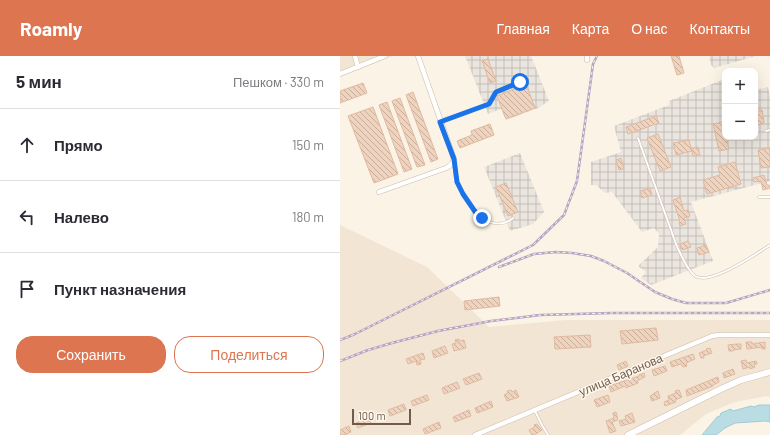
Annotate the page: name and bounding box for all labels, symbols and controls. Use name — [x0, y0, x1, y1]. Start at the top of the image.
text: Roamly — [20, 17, 82, 40]
text: Главная — [497, 20, 550, 37]
text: Карта — [572, 20, 609, 37]
text: О нас — [631, 20, 668, 37]
text: Контакты — [690, 20, 750, 37]
map controls — [722, 68, 758, 140]
button: + — [722, 68, 758, 104]
text: 5 мин — [16, 71, 62, 91]
route start — [511, 73, 529, 91]
text: Пешком · 330 m — [233, 74, 324, 90]
button: − — [722, 104, 758, 140]
icon: ahead — [16, 134, 38, 156]
text: Прямо — [54, 136, 103, 154]
text: 150 m — [292, 137, 324, 153]
icon: left — [16, 206, 38, 228]
text: Налево — [54, 208, 109, 226]
text: 180 m — [292, 209, 324, 225]
route end — [473, 209, 491, 227]
icon: arrive — [16, 278, 38, 300]
text: Пункт назначения — [54, 280, 186, 298]
button: Сохранить — [16, 336, 166, 373]
button: Поделиться — [174, 336, 324, 373]
street label: улица Баранова — [577, 350, 665, 399]
scale bar — [352, 407, 411, 426]
text: 100 m — [358, 409, 386, 422]

